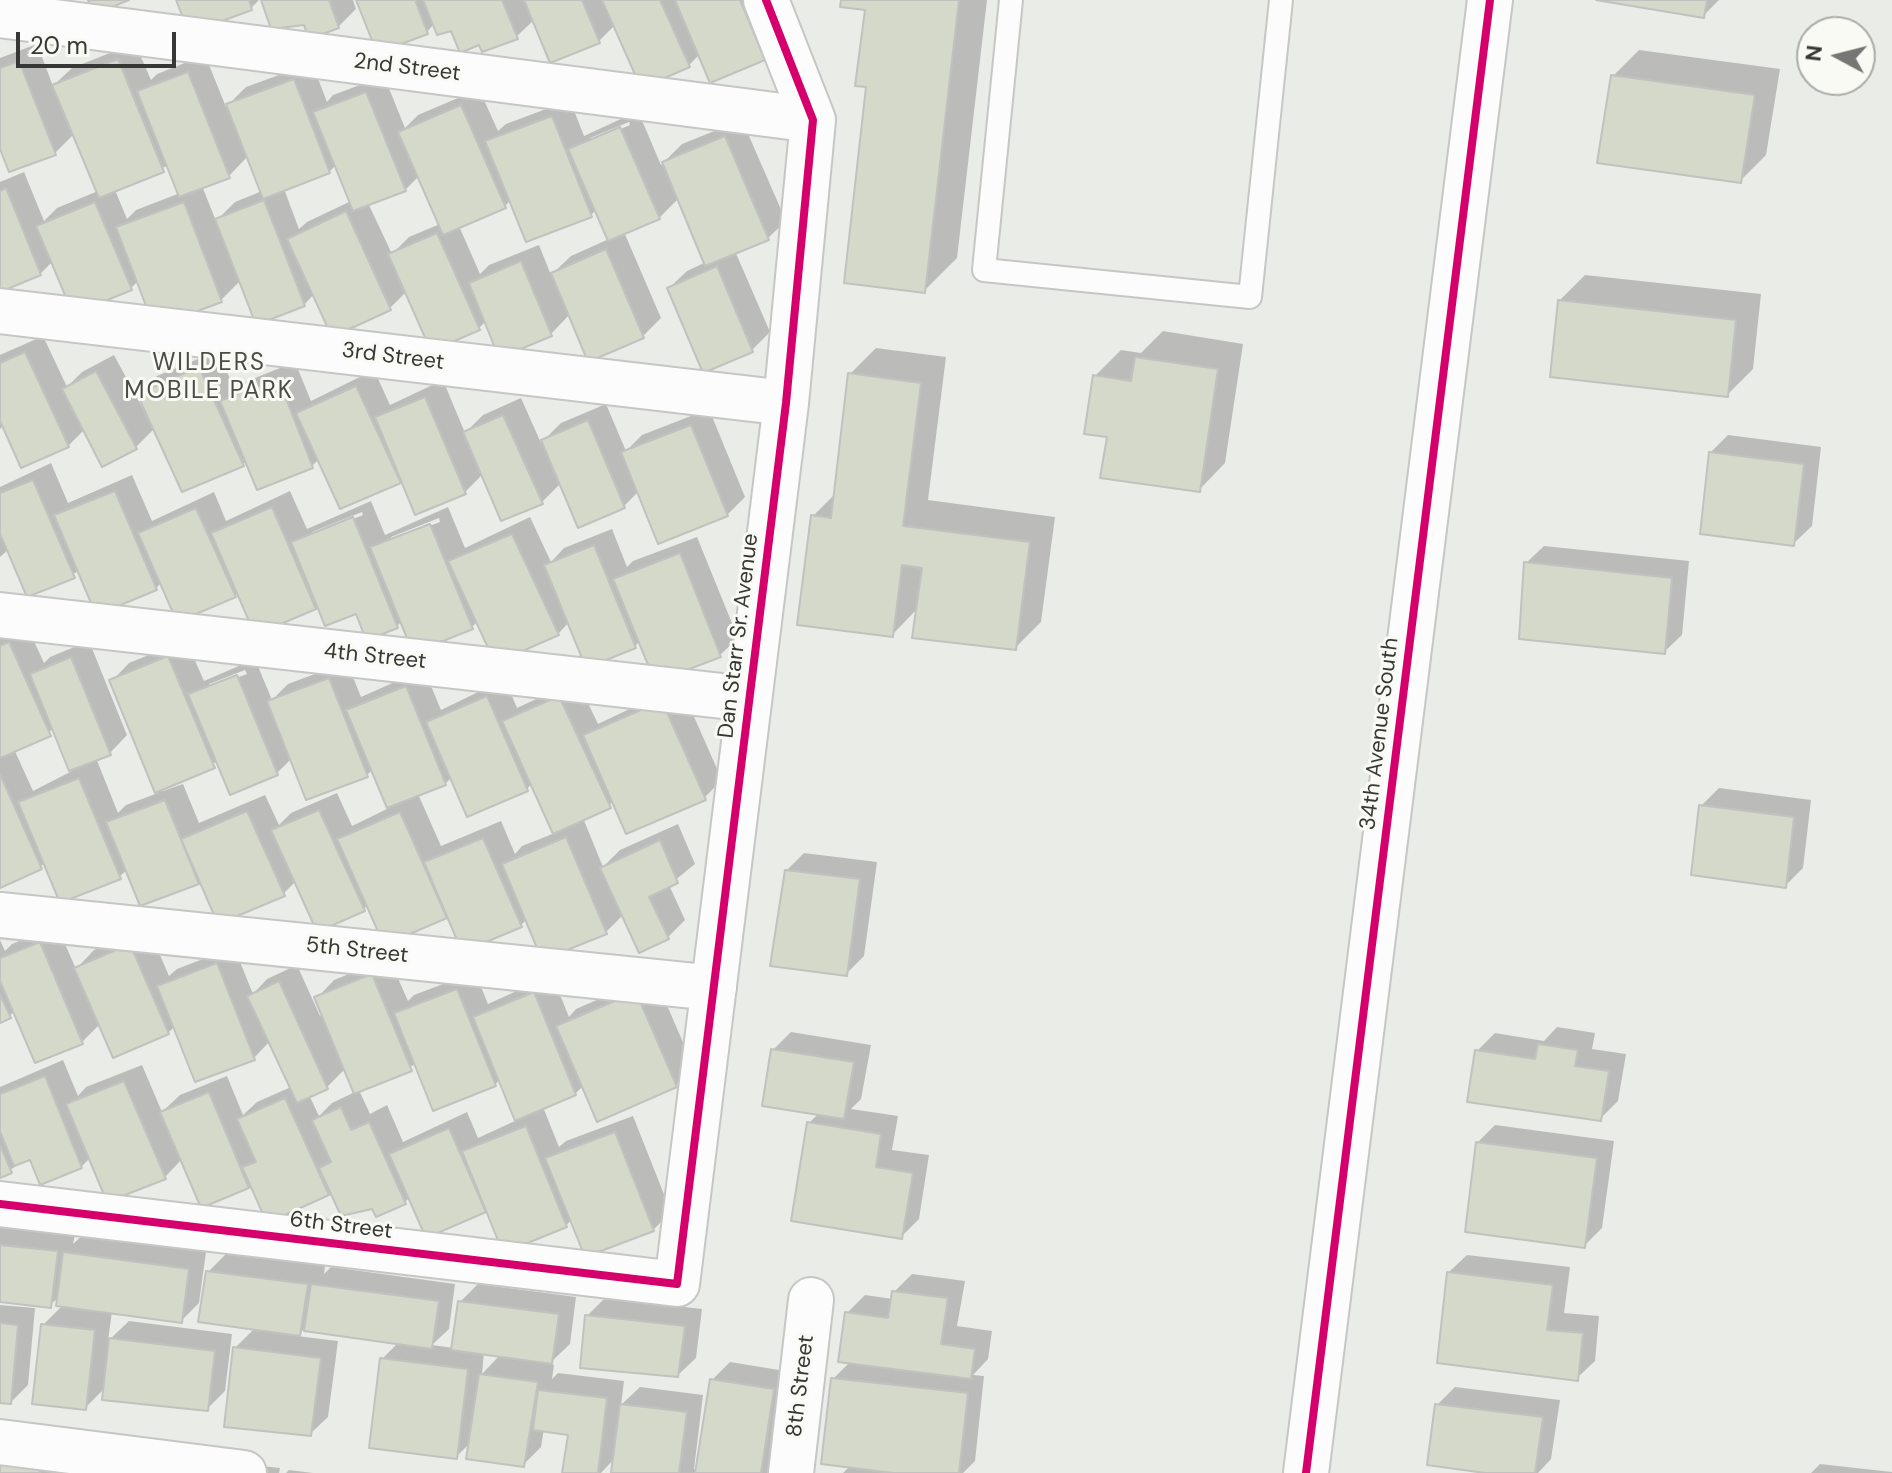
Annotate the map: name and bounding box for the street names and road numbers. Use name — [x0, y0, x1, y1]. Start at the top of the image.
street label: 2nd Street — [352, 48, 462, 88]
street label: 3rd Street — [340, 338, 446, 376]
street label: Dan Starr Sr. Avenue — [713, 532, 765, 740]
street label: 34th Avenue South — [1355, 636, 1405, 832]
street label: 4th Street — [322, 638, 428, 676]
street label: 5th Street — [304, 932, 410, 970]
street label: 6th Street — [288, 1207, 394, 1245]
street label: 8th Street — [782, 1333, 820, 1439]

